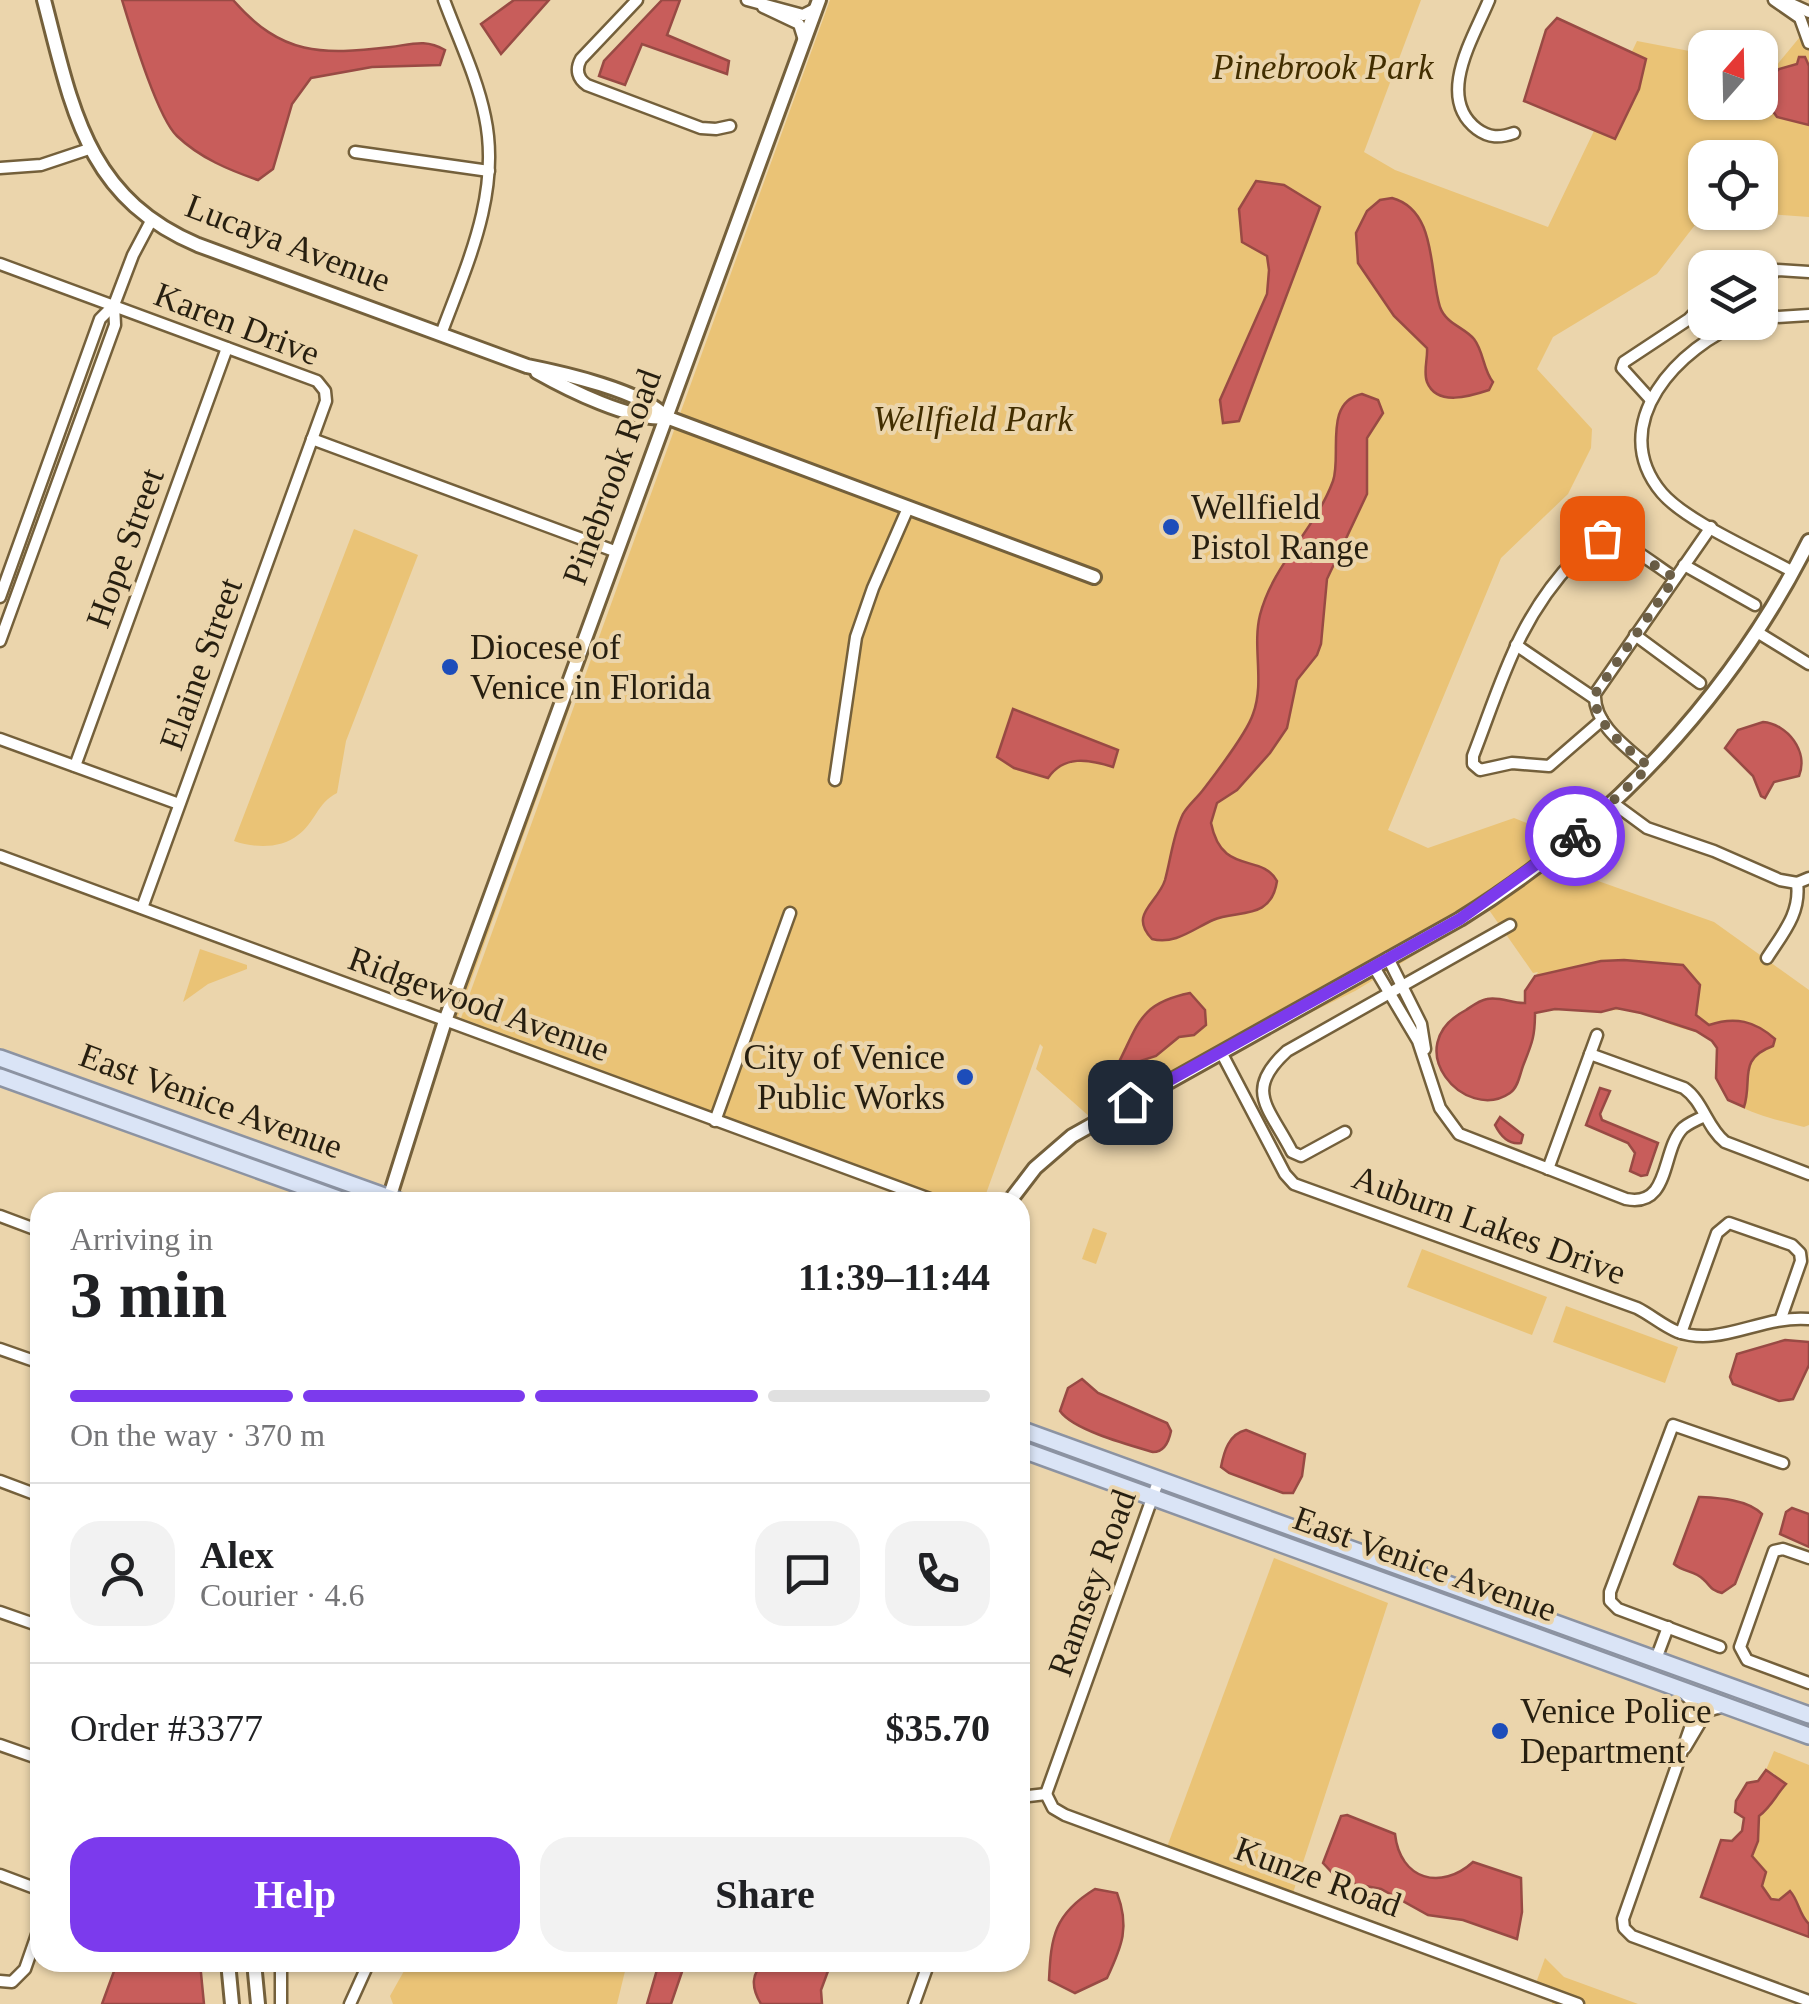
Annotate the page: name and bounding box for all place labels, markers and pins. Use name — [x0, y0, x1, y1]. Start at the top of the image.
place label: Wellfield Pistol Range — [1191, 488, 1369, 567]
pin — [1560, 496, 1645, 581]
marker: Wellfield Pistol Range — [1160, 516, 1182, 538]
place label: Diocese of Venice in Florida — [470, 628, 712, 707]
marker: Diocese of Venice in Florida — [439, 656, 461, 678]
place label: City of Venice Public Works — [743, 1038, 945, 1117]
pin — [1088, 1060, 1173, 1145]
marker: City of Venice Public Works — [954, 1066, 976, 1088]
place label: Venice Police Department — [1520, 1692, 1711, 1771]
marker: Venice Police Department — [1489, 1720, 1511, 1742]

